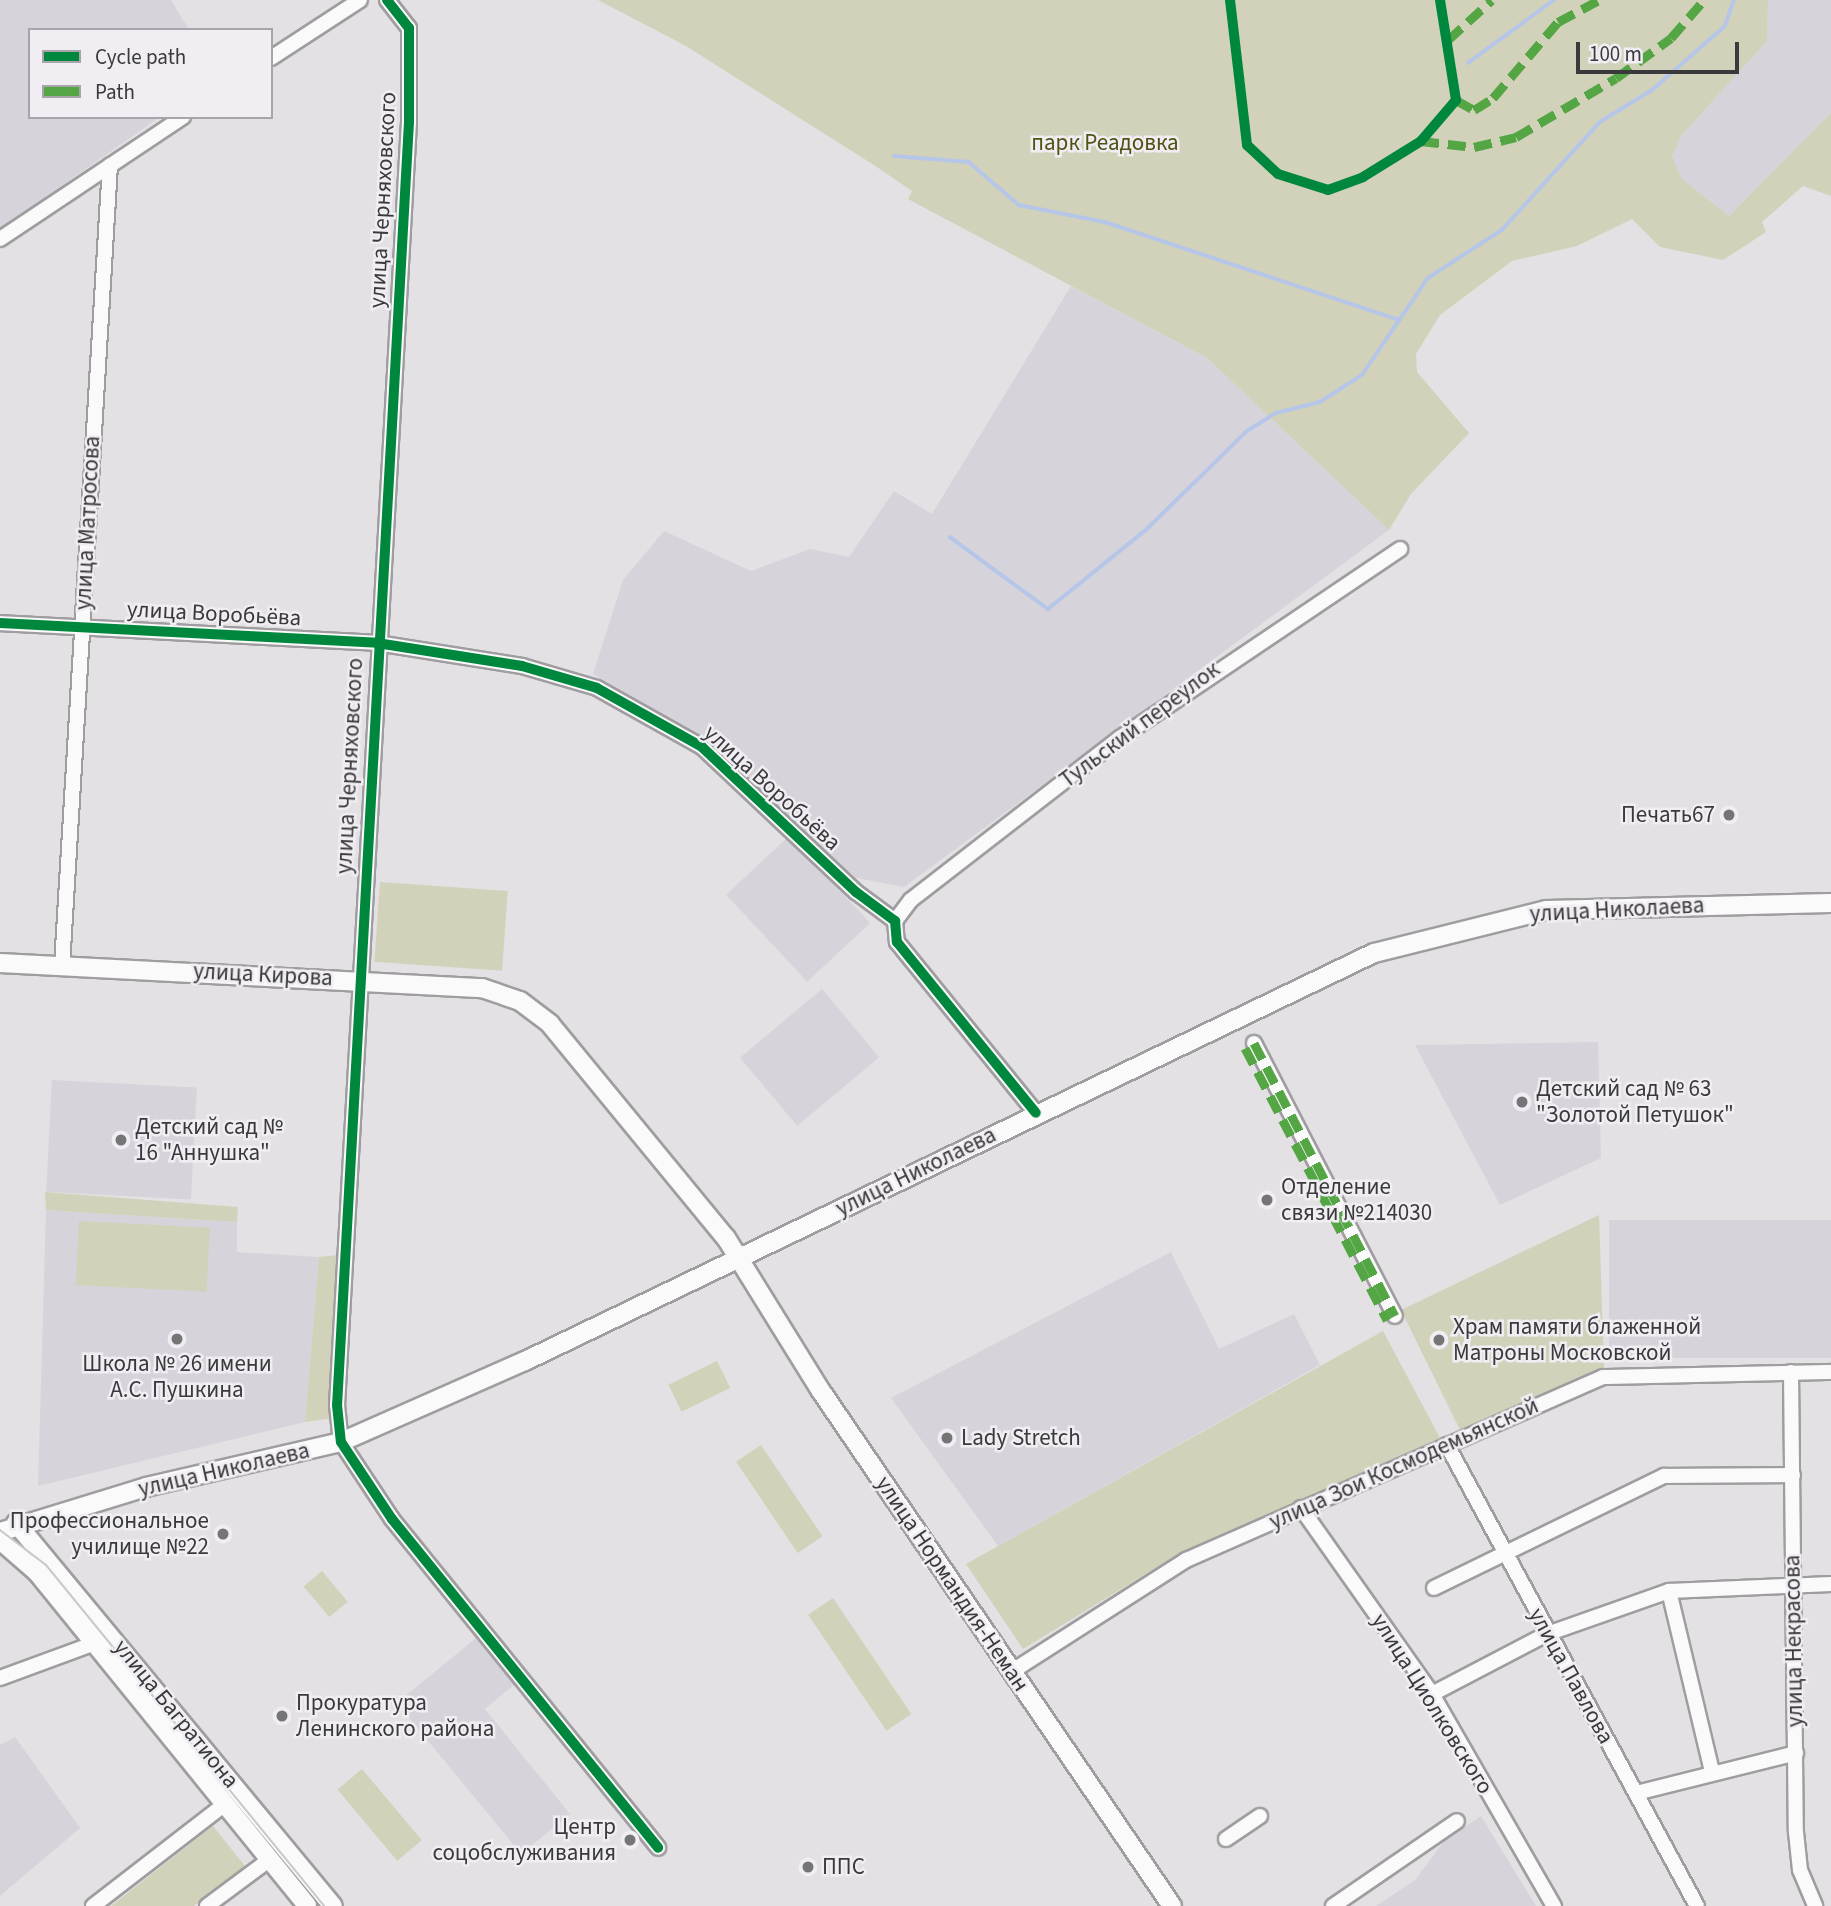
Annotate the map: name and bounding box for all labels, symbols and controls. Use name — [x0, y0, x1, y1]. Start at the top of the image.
legend — [28, 28, 273, 119]
scale bar — [1579, 28, 1742, 72]
text: 100 m — [1589, 39, 1642, 69]
text: Cycle path — [95, 42, 186, 72]
text: Path — [95, 77, 135, 107]
street label: улица Черняховского — [364, 91, 402, 309]
park label: парк Реадовка — [1031, 129, 1179, 157]
street label: улица Матросова — [70, 435, 106, 611]
street label: улица Воробьёва — [126, 596, 302, 632]
street label: Тульский переулок — [1055, 656, 1225, 794]
street label: улица Черняховского — [331, 657, 369, 875]
street label: улица Воробьёва — [698, 719, 846, 857]
place label: Печать67 — [1621, 801, 1715, 829]
marker: Печать67 — [1721, 807, 1737, 823]
street label: улица Николаева — [1529, 892, 1705, 928]
street label: улица Кирова — [193, 958, 333, 992]
place label: Детский сад № 63 "Золотой Петушок" — [1536, 1075, 1734, 1129]
marker: Детский сад № 63 "Золотой Петушок" — [1514, 1094, 1530, 1110]
place label: Детский сад № 16 "Аннушка" — [135, 1113, 283, 1167]
street label: улица Николаева — [831, 1121, 1001, 1223]
marker: Детский сад № 16 "Аннушка" — [113, 1132, 129, 1148]
place label: Отделение связи №214030 — [1281, 1173, 1432, 1227]
marker: Отделение связи №214030 — [1259, 1192, 1275, 1208]
place label: Храм памяти блаженной Матроны Московской — [1453, 1313, 1701, 1367]
marker: Школа № 26 имени А.С. Пушкина — [169, 1331, 185, 1347]
marker: Храм памяти блаженной Матроны Московской — [1431, 1332, 1447, 1348]
place label: Школа № 26 имени А.С. Пушкина — [82, 1350, 272, 1404]
street label: улица Зои Космодемьянской — [1265, 1392, 1543, 1536]
place label: Lady Stretch — [961, 1424, 1081, 1452]
marker: Lady Stretch — [939, 1430, 955, 1446]
street label: улица Николаева — [136, 1437, 312, 1503]
street label: улица Нормандия-Неман — [870, 1471, 1034, 1697]
place label: Профессиональное училище №22 — [10, 1507, 209, 1561]
marker: Профессиональное училище №22 — [215, 1526, 231, 1542]
street label: улица Некрасова — [1779, 1555, 1809, 1727]
street label: улица Павлова — [1522, 1603, 1620, 1749]
street label: улица Циолковского — [1365, 1609, 1499, 1799]
street label: улица Багратиона — [108, 1634, 244, 1794]
place label: Прокуратура Ленинского района — [296, 1689, 494, 1743]
marker: Прокуратура Ленинского района — [274, 1708, 290, 1724]
place label: Центр соцобслуживания — [432, 1813, 616, 1867]
marker: Центр соцобслуживания — [622, 1832, 638, 1848]
place label: ППС — [822, 1853, 865, 1881]
marker: ППС — [800, 1859, 816, 1875]

